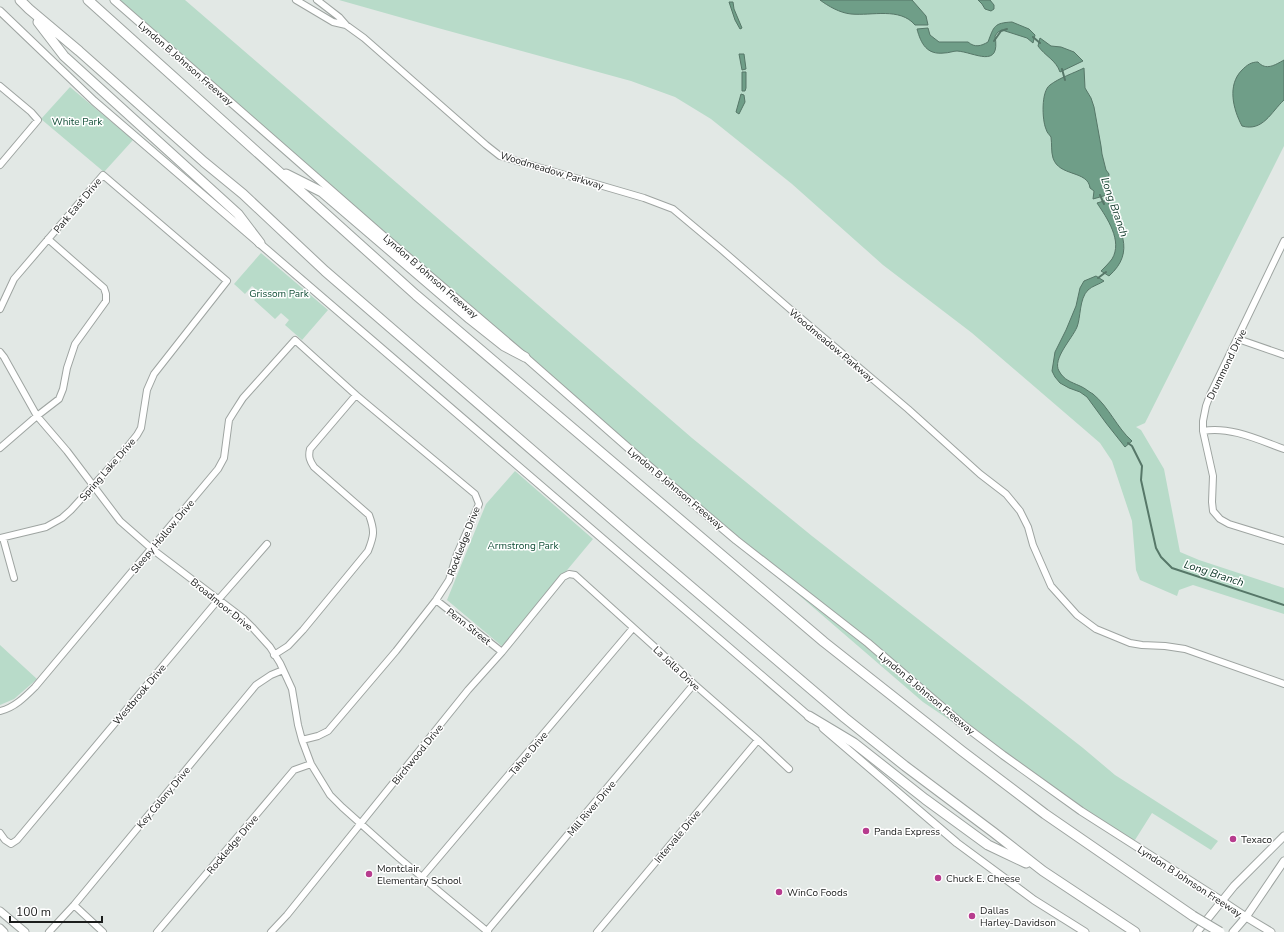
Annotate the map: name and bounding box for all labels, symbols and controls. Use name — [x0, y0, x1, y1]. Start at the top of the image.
street label: Lyndon B Johnson Freeway — [135, 19, 237, 110]
park label: White Park — [52, 115, 103, 129]
street label: Woodmeadow Parkway — [498, 149, 606, 194]
street label: Park East Drive — [51, 175, 105, 236]
water label: Long Branch — [1097, 175, 1132, 239]
street label: Lyndon B Johnson Freeway — [380, 232, 482, 323]
park label: Grissom Park — [249, 287, 310, 301]
street label: Woodmeadow Parkway — [786, 306, 878, 386]
street label: Drummond Drive — [1204, 327, 1250, 402]
street label: Spring Lake Drive — [76, 435, 139, 504]
street label: Lyndon B Johnson Freeway — [624, 444, 727, 534]
street label: Sleepy Hollow Drive — [128, 497, 198, 577]
street label: Rockledge Drive — [444, 505, 484, 578]
park label: Armstrong Park — [488, 539, 559, 553]
water label: Long Branch — [1182, 557, 1246, 590]
street label: Broadmoor Drive — [187, 575, 256, 634]
street label: Penn Street — [443, 605, 494, 649]
street label: La Jolla Drive — [650, 643, 703, 694]
street label: Lyndon B Johnson Freeway — [875, 649, 978, 739]
street label: Westbrook Drive — [110, 661, 169, 728]
street label: Birchwood Drive — [389, 721, 447, 788]
street label: Tahoe Drive — [506, 729, 551, 779]
street label: Key Colony Drive — [134, 764, 194, 831]
street label: Mill River Drive — [564, 778, 619, 839]
street label: Intervale Drive — [651, 807, 704, 866]
street label: Rockledge Drive — [204, 812, 262, 877]
place label: Panda Express — [874, 825, 940, 839]
marker: Panda Express — [861, 826, 871, 836]
place label: Texaco — [1241, 833, 1273, 847]
marker: Texaco — [1228, 834, 1238, 844]
street label: Lyndon B Johnson Freeway — [1135, 843, 1245, 921]
place label: Montclair Elementary School — [377, 862, 462, 888]
marker: Montclair Elementary School — [364, 869, 374, 879]
place label: Chuck E. Cheese — [946, 872, 1020, 886]
marker: Chuck E. Cheese — [933, 873, 943, 883]
place label: WinCo Foods — [787, 886, 848, 900]
marker: WinCo Foods — [774, 887, 784, 897]
scale bar — [10, 898, 102, 924]
text: 100 m — [16, 904, 51, 920]
place label: Dallas Harley-Davidson — [980, 904, 1056, 930]
marker: Dallas Harley-Davidson — [967, 911, 977, 921]

